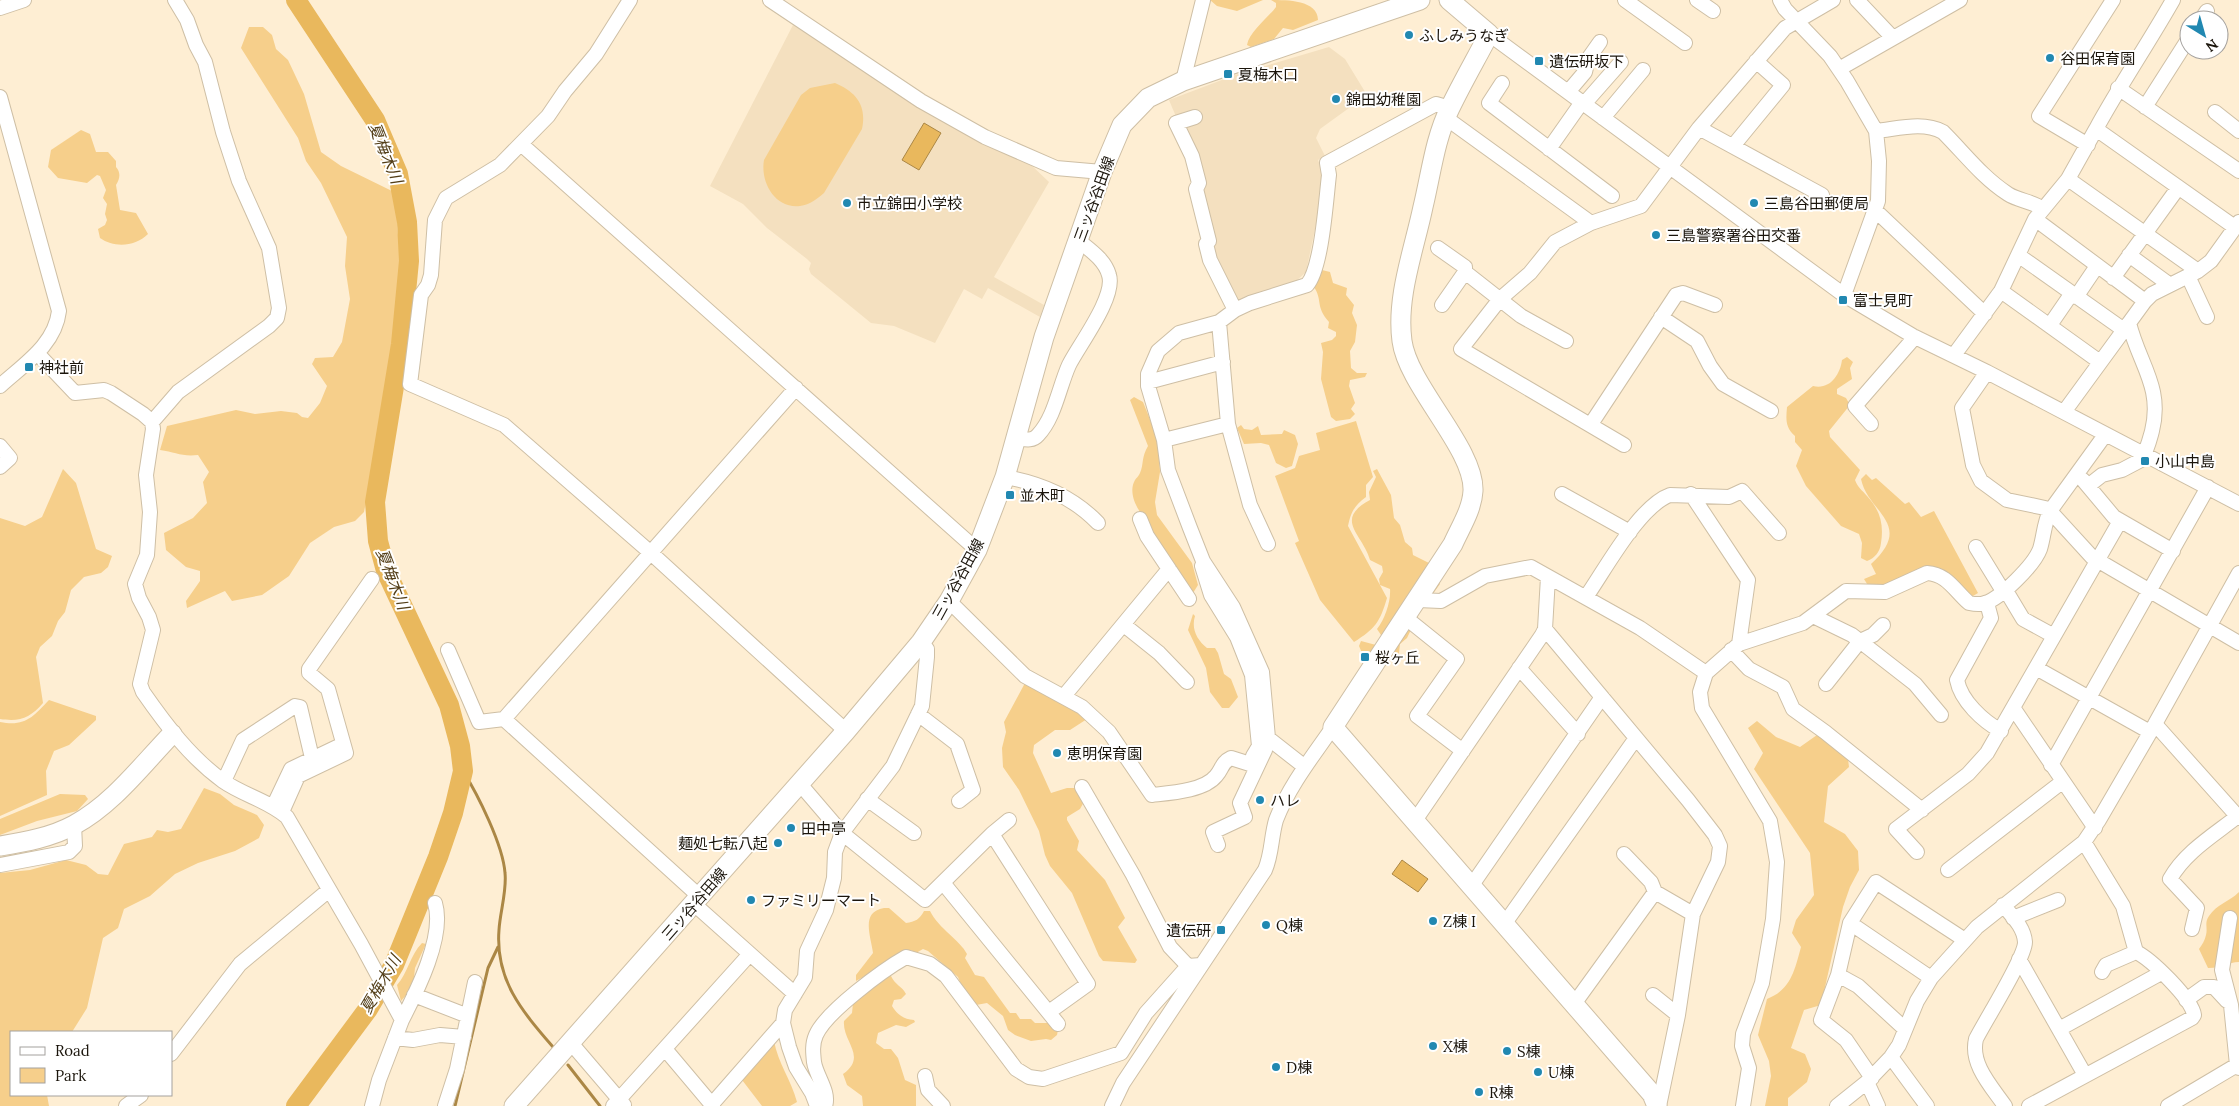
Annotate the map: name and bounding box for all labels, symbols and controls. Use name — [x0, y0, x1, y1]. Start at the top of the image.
north arrow — [2179, 10, 2229, 60]
place label: ふしみうなぎ — [1419, 26, 1509, 45]
marker: ふしみうなぎ — [1403, 29, 1415, 41]
text: N — [2202, 35, 2222, 56]
place label: 谷田保育園 — [2060, 49, 2135, 68]
place label: 遺伝研坂下 — [1549, 52, 1624, 71]
marker: 谷田保育園 — [2044, 52, 2056, 64]
marker: 遺伝研坂下 — [1533, 55, 1545, 67]
place label: 夏梅木口 — [1238, 65, 1298, 84]
marker: 夏梅木口 — [1222, 68, 1234, 80]
place label: 錦田幼稚園 — [1346, 90, 1421, 109]
marker: 錦田幼稚園 — [1330, 93, 1342, 105]
water label: 夏梅木川 — [365, 120, 408, 188]
street label: 三ッ谷谷田線 — [1070, 153, 1118, 245]
place label: 市立錦田小学校 — [857, 194, 962, 213]
place label: 三島谷田郵便局 — [1764, 194, 1869, 213]
marker: 市立錦田小学校 — [841, 197, 853, 209]
marker: 三島谷田郵便局 — [1748, 197, 1760, 209]
place label: 三島警察署谷田交番 — [1666, 226, 1801, 245]
marker: 三島警察署谷田交番 — [1650, 229, 1662, 241]
place label: 富士見町 — [1853, 291, 1913, 310]
marker: 富士見町 — [1837, 294, 1849, 306]
place label: 神社前 — [39, 358, 84, 377]
marker: 神社前 — [23, 361, 35, 373]
place label: 小山中島 — [2155, 452, 2215, 471]
marker: 小山中島 — [2139, 455, 2151, 467]
place label: 並木町 — [1020, 486, 1065, 505]
marker: 並木町 — [1004, 489, 1016, 501]
street label: 三ッ谷谷田線 — [928, 535, 988, 623]
water label: 夏梅木川 — [372, 546, 415, 614]
place label: 桜ヶ丘 — [1375, 648, 1420, 667]
marker: 桜ヶ丘 — [1359, 651, 1371, 663]
place label: 恵明保育園 — [1067, 744, 1142, 763]
marker: 恵明保育園 — [1051, 747, 1063, 759]
place label: ハレ — [1270, 791, 1300, 810]
marker: ハレ — [1254, 794, 1266, 806]
place label: 田中亭 — [801, 819, 846, 838]
marker: 田中亭 — [785, 822, 797, 834]
place label: 麺処七転八起 — [678, 834, 768, 853]
marker: 麺処七転八起 — [772, 837, 784, 849]
street label: 三ッ谷谷田線 — [657, 864, 731, 944]
place label: ファミリーマート — [761, 891, 881, 910]
marker: ファミリーマート — [745, 894, 757, 906]
place label: Z棟 I — [1443, 912, 1476, 931]
marker: Z棟 I — [1427, 915, 1439, 927]
place label: Q棟 — [1276, 916, 1303, 935]
marker: Q棟 — [1260, 919, 1272, 931]
place label: 遺伝研 — [1166, 921, 1211, 940]
marker: 遺伝研 — [1215, 924, 1227, 936]
water label: 夏梅木川 — [355, 950, 406, 1017]
legend — [10, 1031, 172, 1096]
place label: X棟 — [1443, 1037, 1468, 1056]
marker: X棟 — [1427, 1040, 1439, 1052]
text: Road — [55, 1041, 90, 1060]
place label: S棟 — [1517, 1042, 1541, 1061]
marker: S棟 — [1501, 1045, 1513, 1057]
place label: D棟 — [1286, 1058, 1312, 1077]
marker: D棟 — [1270, 1061, 1282, 1073]
place label: U棟 — [1548, 1063, 1574, 1082]
text: Park — [55, 1066, 86, 1085]
marker: U棟 — [1532, 1066, 1544, 1078]
place label: R棟 — [1489, 1083, 1513, 1102]
marker: R棟 — [1473, 1086, 1485, 1098]

